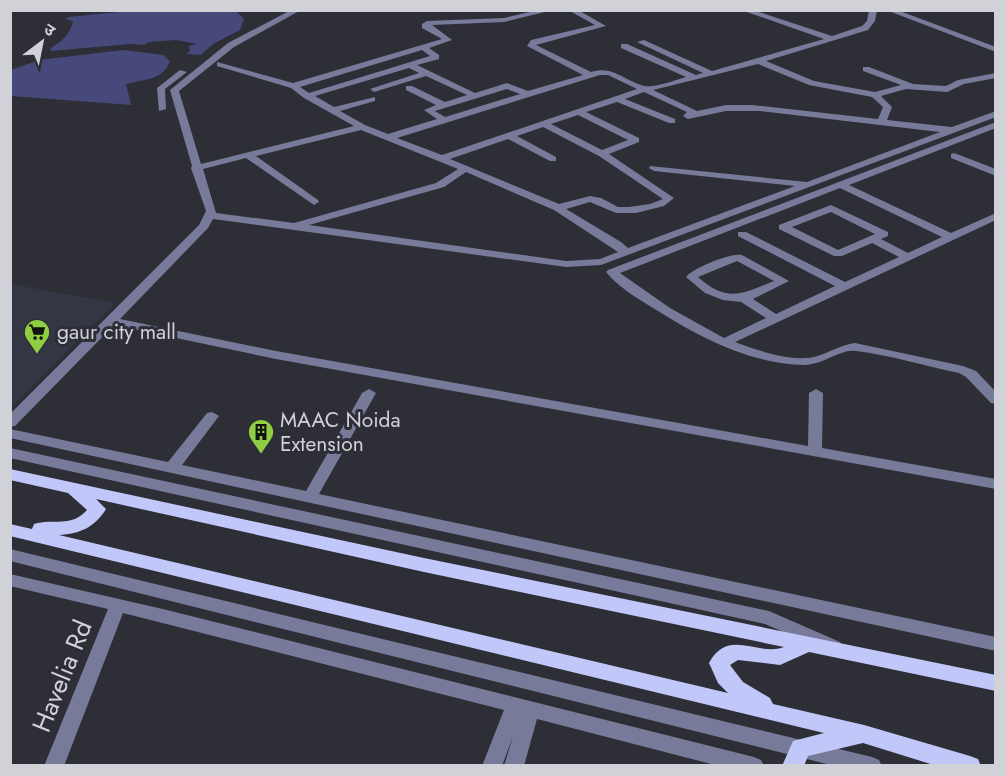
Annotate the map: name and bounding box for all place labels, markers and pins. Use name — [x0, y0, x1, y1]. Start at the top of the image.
supermarket icon: gaur city mall — [22, 317, 52, 355]
place label: gaur city mall — [57, 317, 176, 347]
place label: MAAC Noida Extension — [280, 405, 401, 459]
building icon: MAAC Noida Extension — [246, 417, 276, 455]

